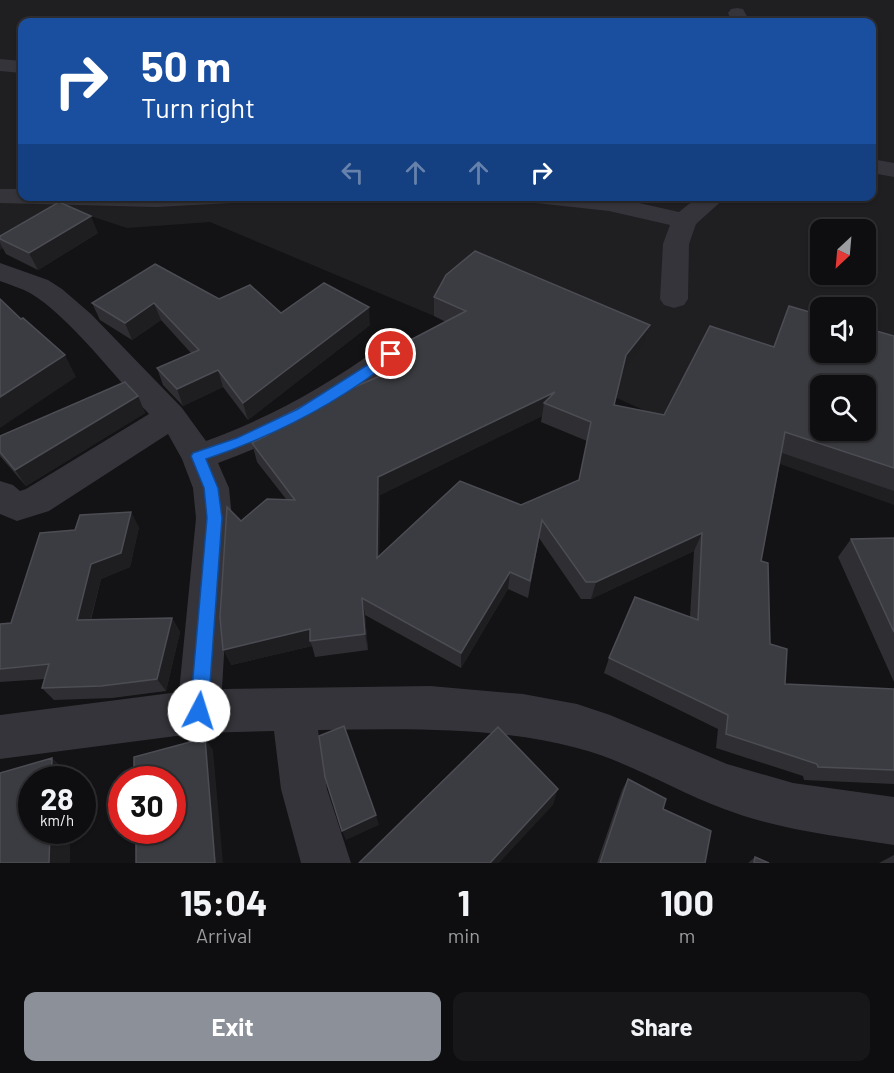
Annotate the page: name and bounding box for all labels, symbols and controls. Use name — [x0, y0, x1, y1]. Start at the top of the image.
text: 50 m — [141, 40, 231, 90]
icon: right — [42, 42, 120, 120]
text: Turn right — [141, 91, 255, 123]
icon: left — [336, 156, 369, 189]
icon: ahead — [399, 156, 432, 189]
icon: ahead — [462, 156, 495, 189]
icon: right — [525, 156, 558, 189]
north arrow — [810, 219, 876, 285]
map controls — [810, 219, 876, 441]
button: sound — [810, 297, 876, 363]
pin — [365, 328, 416, 379]
icon: arrive — [374, 337, 407, 370]
button: search — [810, 375, 876, 441]
position arrow — [167, 679, 231, 743]
speed limit sign: 30 — [108, 766, 186, 844]
text: 28 — [40, 780, 74, 816]
text: km/h — [40, 811, 74, 829]
text: 15:04 — [180, 880, 268, 923]
text: 1 — [457, 880, 470, 923]
text: 100 — [660, 880, 714, 923]
text: Arrival — [196, 923, 252, 947]
text: min — [448, 923, 480, 947]
text: m — [679, 923, 695, 947]
button: Exit — [24, 992, 441, 1061]
button: Share — [453, 992, 870, 1061]

